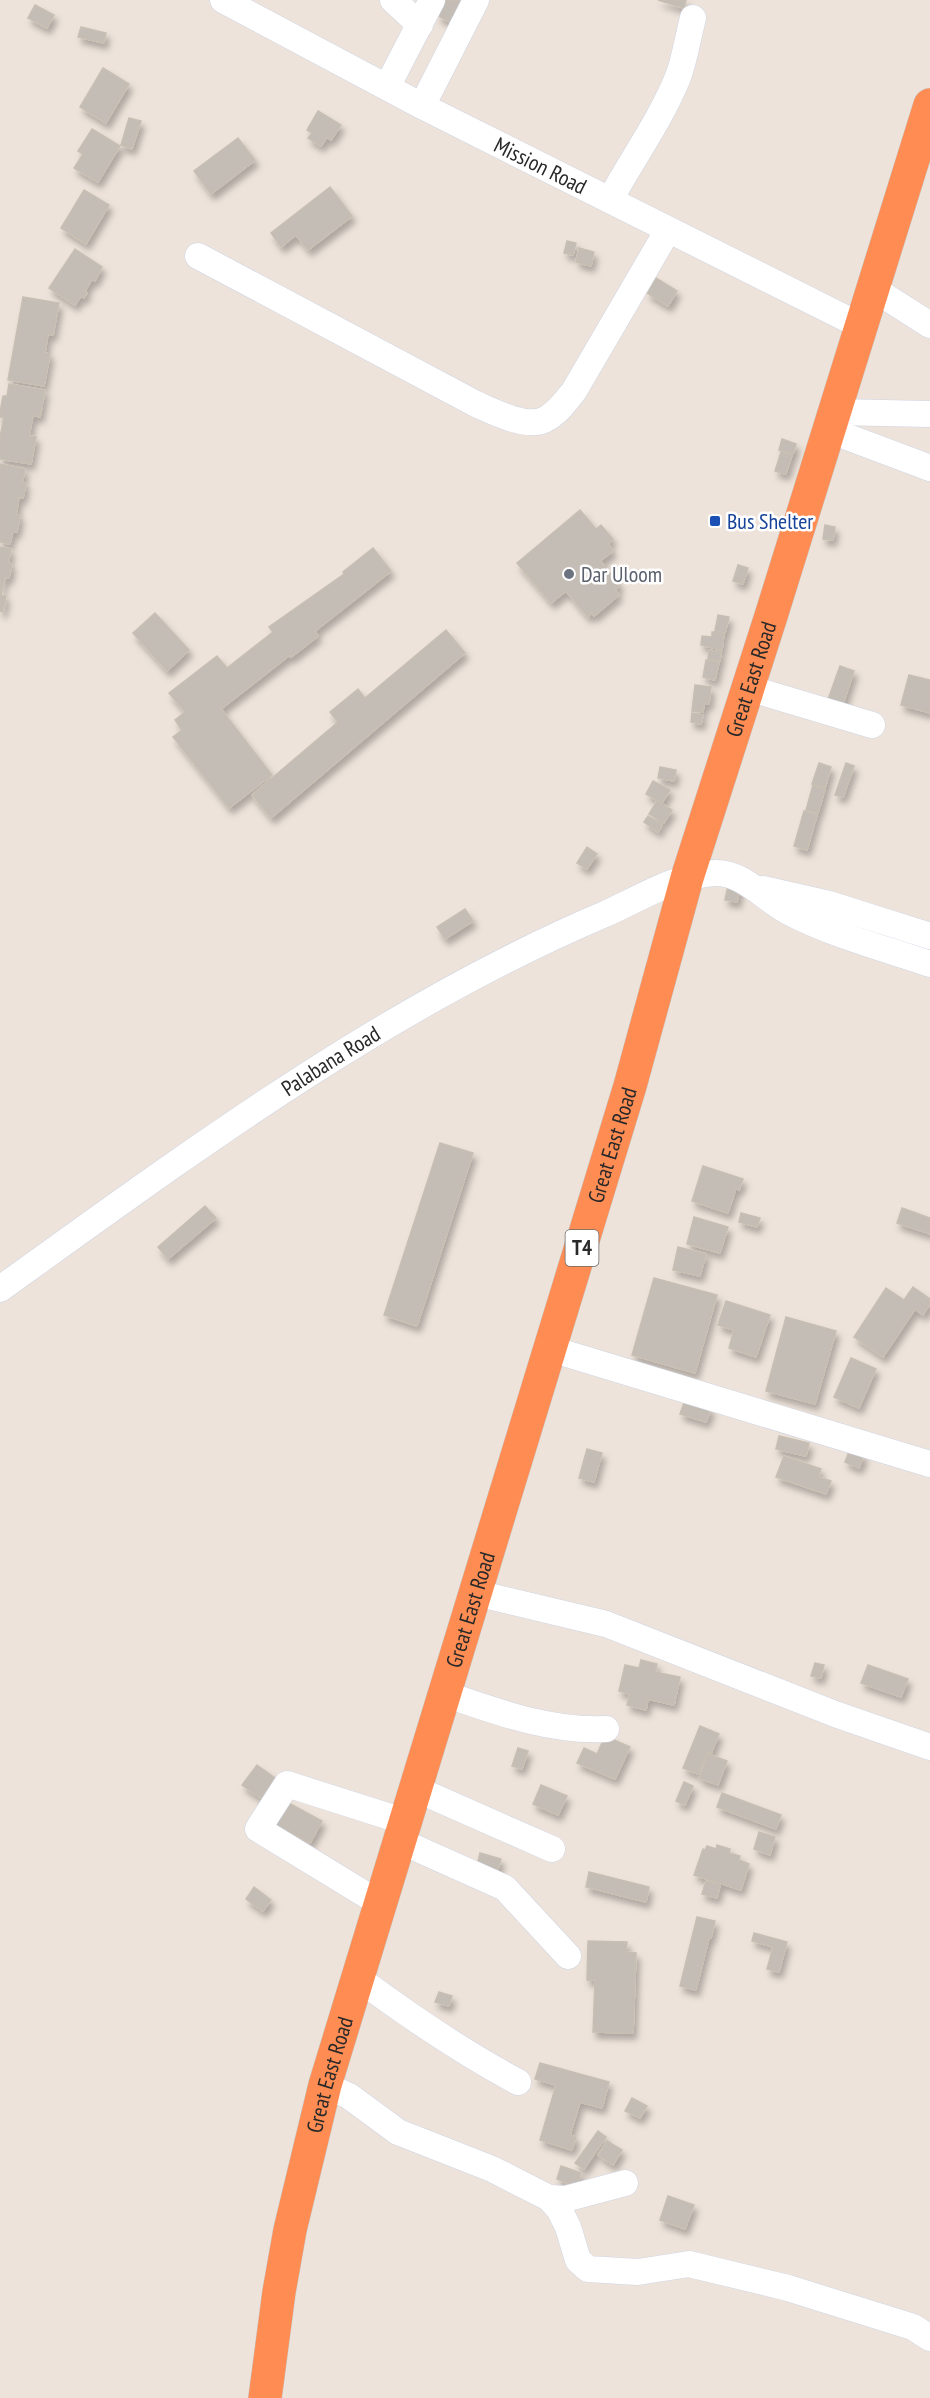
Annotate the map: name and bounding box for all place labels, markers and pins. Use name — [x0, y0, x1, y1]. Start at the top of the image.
place label: Bus Shelter — [727, 507, 813, 535]
marker: Bus Shelter — [708, 514, 722, 528]
place label: Dar Uloom — [581, 560, 662, 588]
marker: Dar Uloom — [562, 567, 576, 581]

